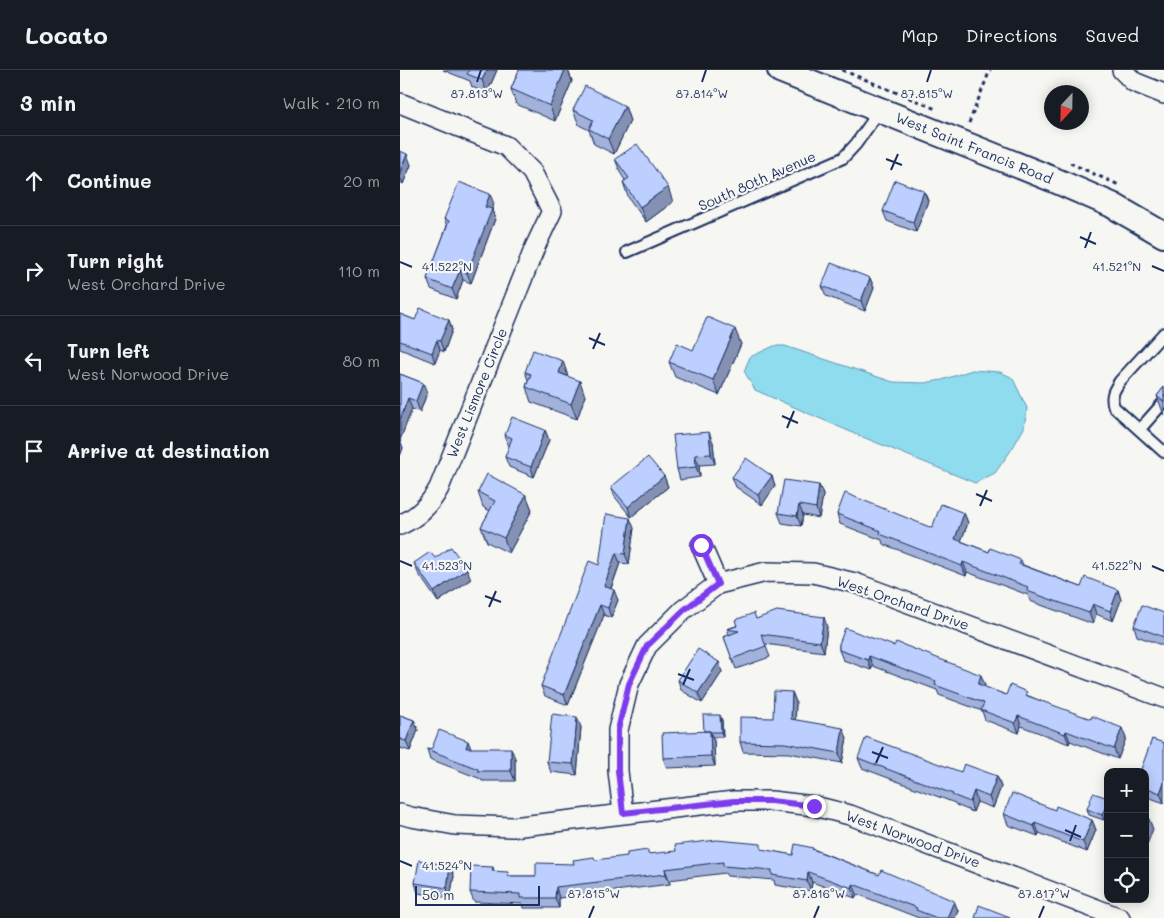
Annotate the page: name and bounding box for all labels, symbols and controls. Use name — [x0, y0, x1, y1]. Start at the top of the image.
text: Locato — [25, 19, 108, 50]
text: Map — [901, 23, 938, 47]
text: Directions — [966, 23, 1058, 47]
text: Saved — [1086, 23, 1139, 47]
text: 87.813°W — [451, 85, 503, 101]
text: 87.814°W — [676, 85, 728, 101]
text: 87.815°W — [901, 85, 953, 101]
north arrow — [1044, 85, 1089, 130]
text: 3 min — [20, 89, 76, 116]
text: Walk · 210 m — [282, 92, 380, 113]
street label: West Saint Francis Road — [893, 107, 1056, 188]
street label: South 80th Avenue — [695, 146, 818, 215]
icon: ahead — [20, 167, 48, 195]
text: Continue — [67, 168, 152, 193]
text: 20 m — [343, 170, 380, 191]
text: Turn right — [67, 248, 164, 273]
icon: right — [20, 257, 48, 285]
text: 41.522°N — [422, 258, 472, 274]
text: 41.521°N — [1093, 258, 1141, 274]
text: 110 m — [338, 260, 380, 281]
text: West Orchard Drive — [67, 273, 226, 294]
street label: West Lismore Circle — [442, 325, 511, 460]
text: Turn left — [67, 338, 150, 363]
icon: left — [20, 347, 48, 375]
text: 80 m — [343, 350, 380, 371]
text: West Norwood Drive — [67, 363, 229, 384]
icon: arrive — [20, 437, 48, 465]
text: Arrive at destination — [67, 438, 270, 463]
route start — [690, 534, 713, 557]
text: 41.523°N — [422, 557, 472, 573]
text: 41.522°N — [1092, 557, 1142, 573]
street label: West Orchard Drive — [834, 571, 972, 634]
map controls — [1104, 768, 1149, 903]
button: + — [1104, 768, 1149, 813]
route end — [803, 795, 826, 818]
street label: West Norwood Drive — [843, 805, 983, 872]
button: − — [1104, 813, 1149, 858]
text: 41.524°N — [422, 857, 472, 873]
button: locate — [1104, 858, 1149, 903]
scale bar — [415, 883, 540, 906]
text: 50 m — [422, 885, 454, 904]
text: 87.815°W — [568, 885, 620, 901]
text: 87.816°W — [793, 885, 845, 901]
text: 87.817°W — [1018, 885, 1070, 901]

